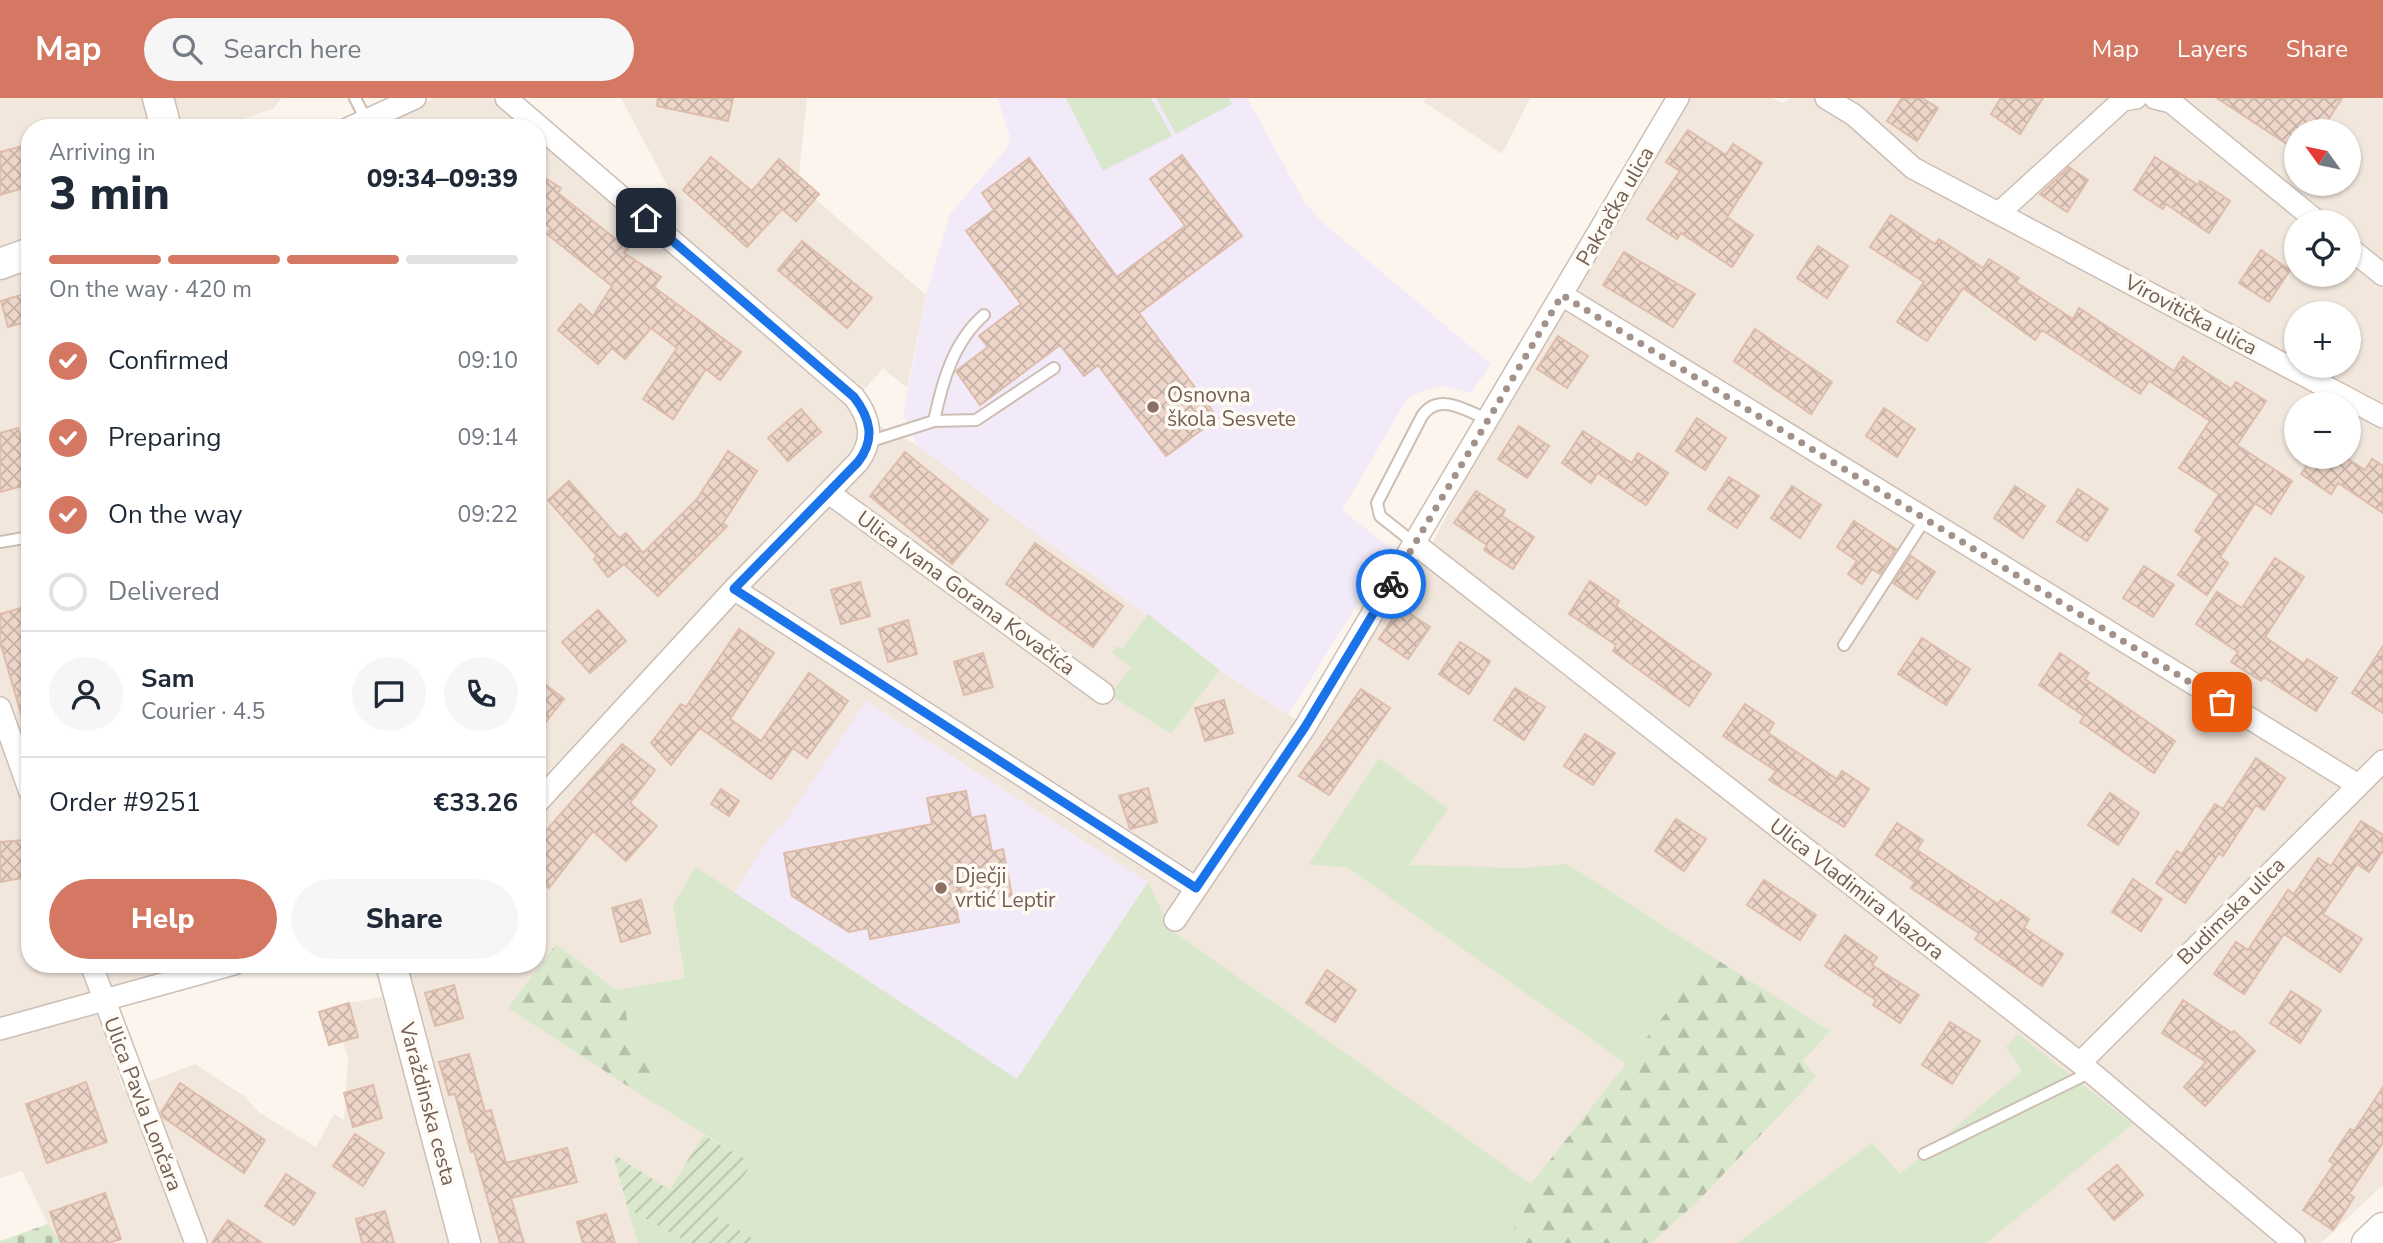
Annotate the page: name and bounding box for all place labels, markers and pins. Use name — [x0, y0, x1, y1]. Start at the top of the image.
pin — [616, 188, 676, 248]
place label: Osnovna škola Sesvete — [1167, 381, 1296, 433]
marker: Osnovna škola Sesvete — [1145, 399, 1161, 415]
pin — [2192, 672, 2252, 732]
place label: Dječji vrtić Leptir — [955, 862, 1056, 914]
marker: Dječji vrtić Leptir — [933, 880, 949, 896]

